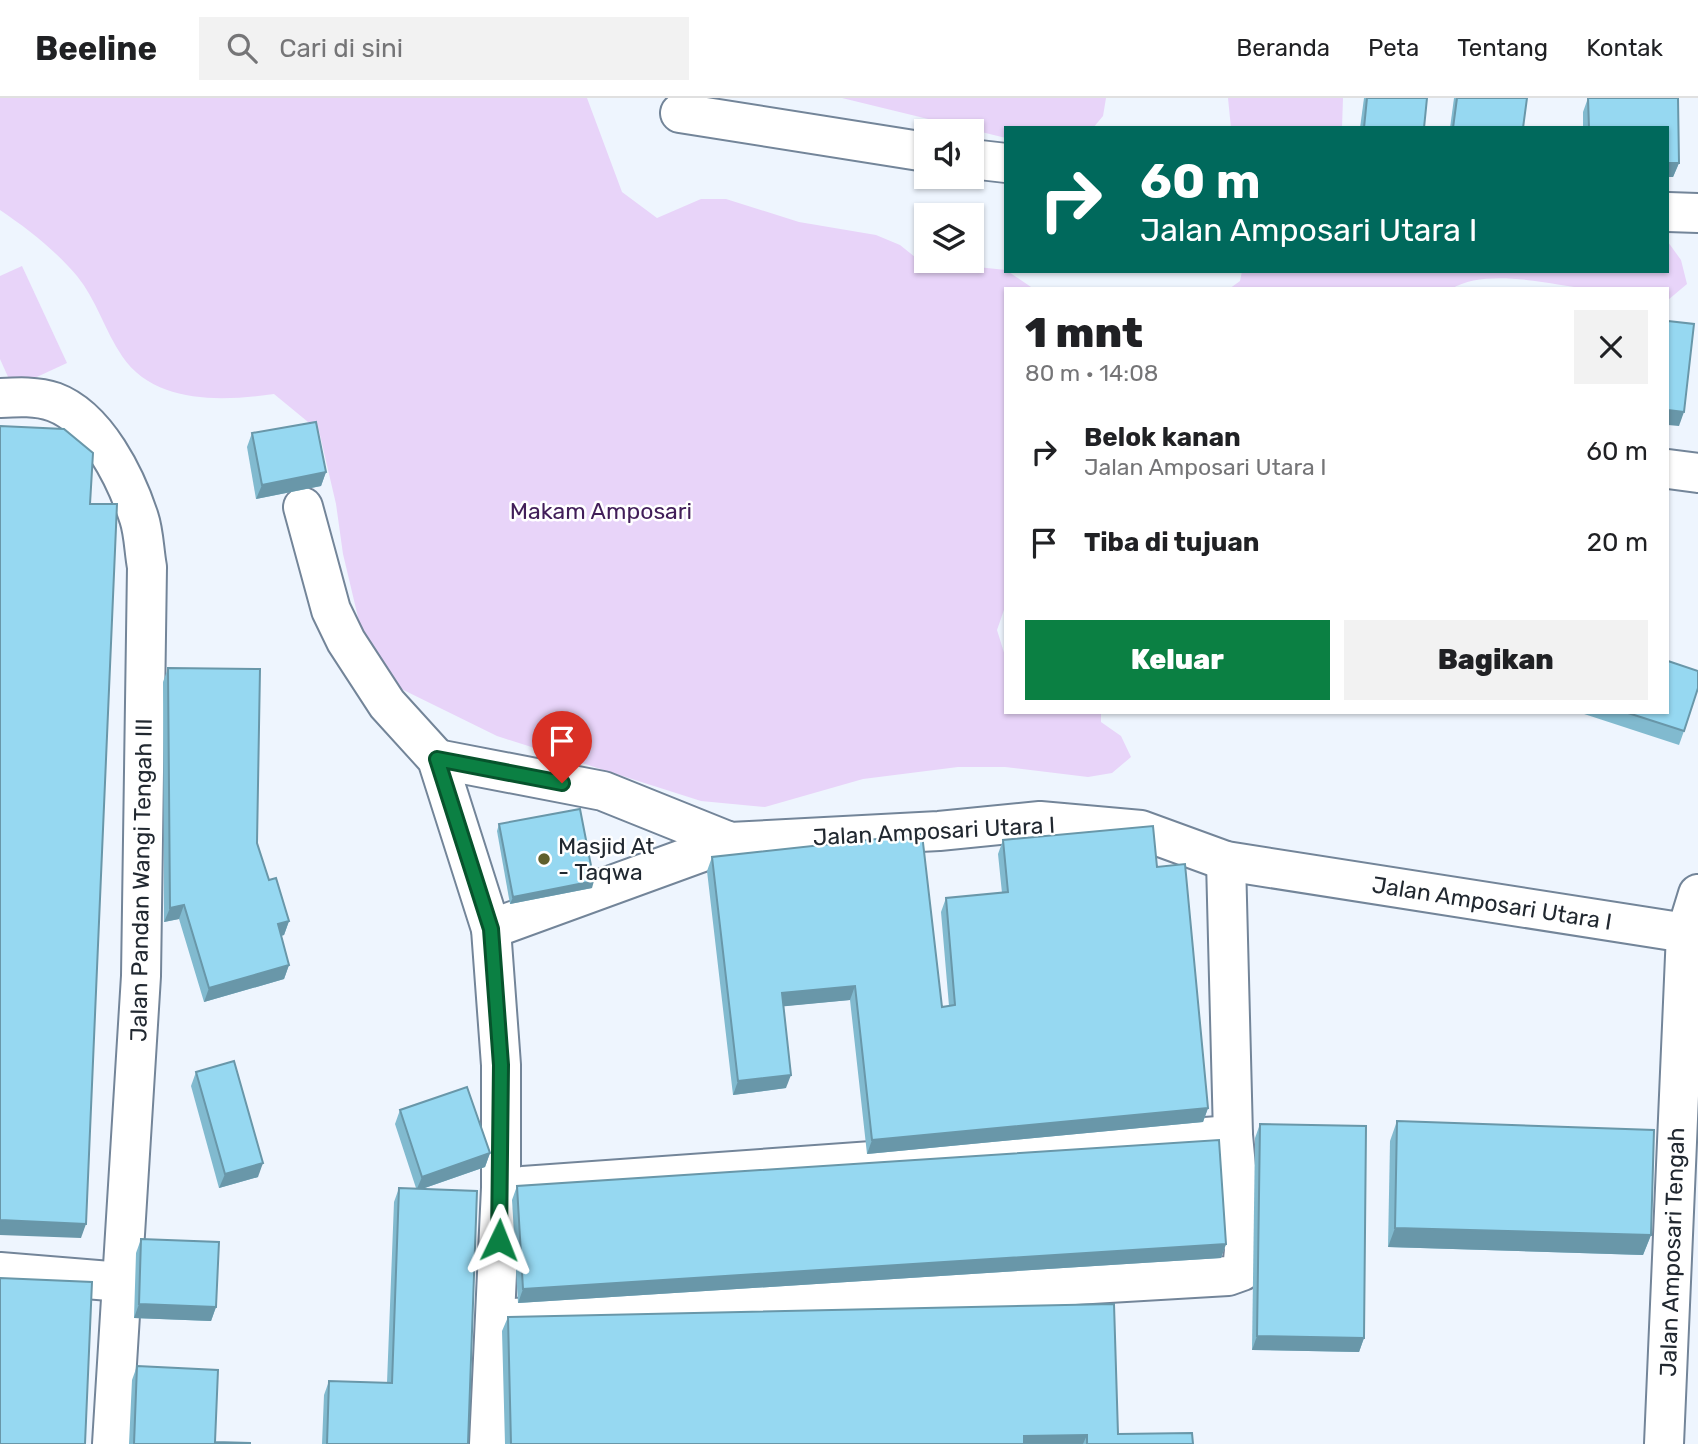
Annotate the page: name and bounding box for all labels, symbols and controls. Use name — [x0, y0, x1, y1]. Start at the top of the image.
search box — [199, 17, 689, 80]
text: Beeline — [35, 29, 157, 68]
icon: search — [223, 29, 261, 67]
text: Cari di sini — [279, 33, 403, 64]
text: Beranda — [1236, 34, 1330, 62]
text: Peta — [1368, 34, 1419, 62]
text: Tentang — [1457, 34, 1548, 62]
text: Kontak — [1586, 34, 1663, 62]
map controls — [914, 119, 984, 273]
button: sound — [914, 119, 984, 189]
text: 60 m — [1140, 152, 1261, 210]
icon: right — [1025, 154, 1116, 245]
button: layers — [914, 203, 984, 273]
text: Jalan Amposari Utara I — [1140, 211, 1477, 249]
text: 1 mnt — [1025, 308, 1143, 358]
button: close — [1574, 310, 1648, 384]
text: 80 m · 14:08 — [1025, 359, 1158, 387]
text: Belok kanan — [1084, 422, 1241, 453]
icon: right — [1025, 433, 1063, 471]
text: 60 m — [1586, 436, 1648, 467]
text: Jalan Amposari Utara I — [1084, 453, 1327, 481]
park label: Makam Amposari — [510, 497, 692, 525]
icon: arrive — [1025, 524, 1063, 562]
text: Tiba di tujuan — [1084, 527, 1259, 558]
text: 20 m — [1587, 527, 1648, 558]
button: Keluar — [1025, 620, 1330, 700]
button: Bagikan — [1344, 620, 1648, 700]
pin — [532, 711, 592, 783]
street label: Jalan Pandan Wangi Tengah III — [124, 718, 158, 1042]
icon: arrive — [543, 722, 581, 760]
street label: Jalan Amposari Utara I — [812, 811, 1056, 851]
place label: Masjid At - Taqwa — [558, 832, 655, 886]
marker: Masjid At - Taqwa — [536, 851, 552, 867]
street label: Jalan Amposari Utara I — [1370, 870, 1614, 936]
street label: Jalan Amposari Tengah — [1654, 1127, 1690, 1377]
position arrow — [462, 1203, 536, 1277]

